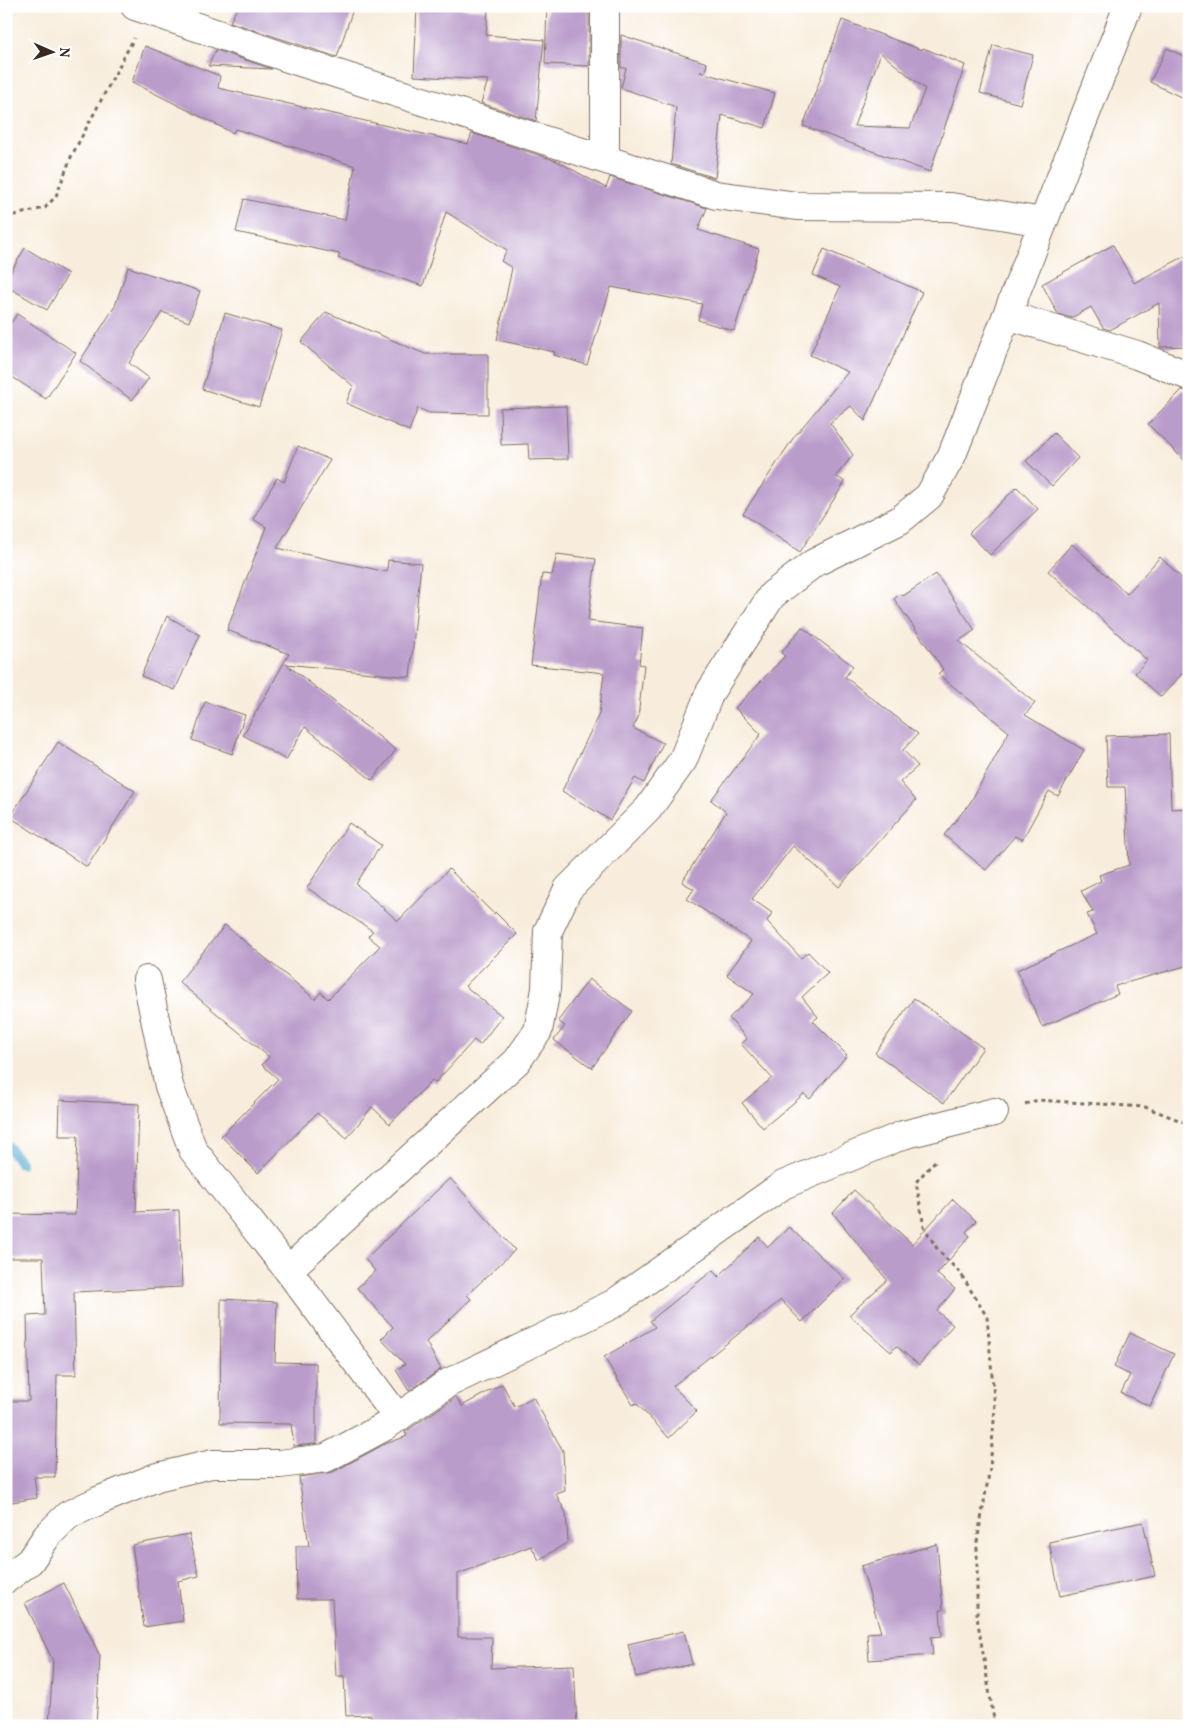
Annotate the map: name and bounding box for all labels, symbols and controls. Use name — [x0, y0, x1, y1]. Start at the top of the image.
north arrow — [28, 28, 78, 78]
text: N — [54, 47, 73, 58]

